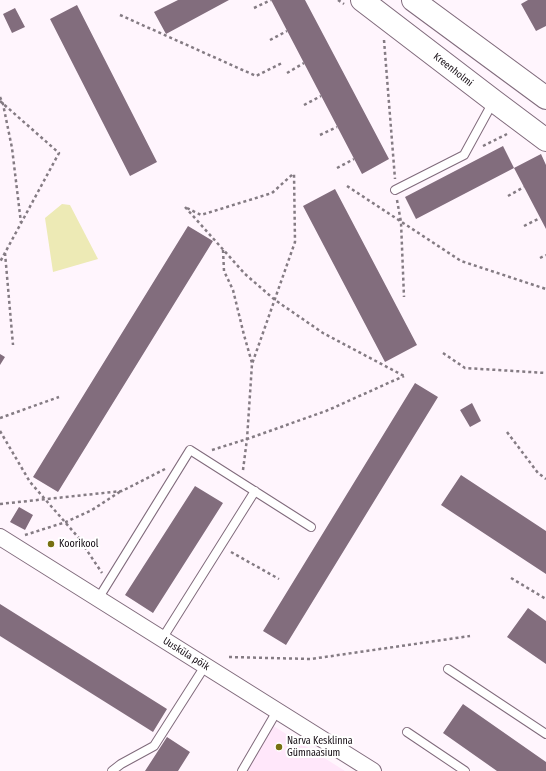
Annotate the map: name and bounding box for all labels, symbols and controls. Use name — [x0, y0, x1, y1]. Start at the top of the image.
street label: Kreenholmi — [431, 51, 475, 89]
place label: Koorikool — [59, 538, 98, 550]
marker: Koorikool — [46, 539, 56, 549]
street label: Uusküla põik — [160, 635, 212, 673]
place label: Narva Kesklinna Gümnaasium — [287, 735, 353, 758]
marker: Narva Kesklinna Gümnaasium — [274, 742, 284, 752]

